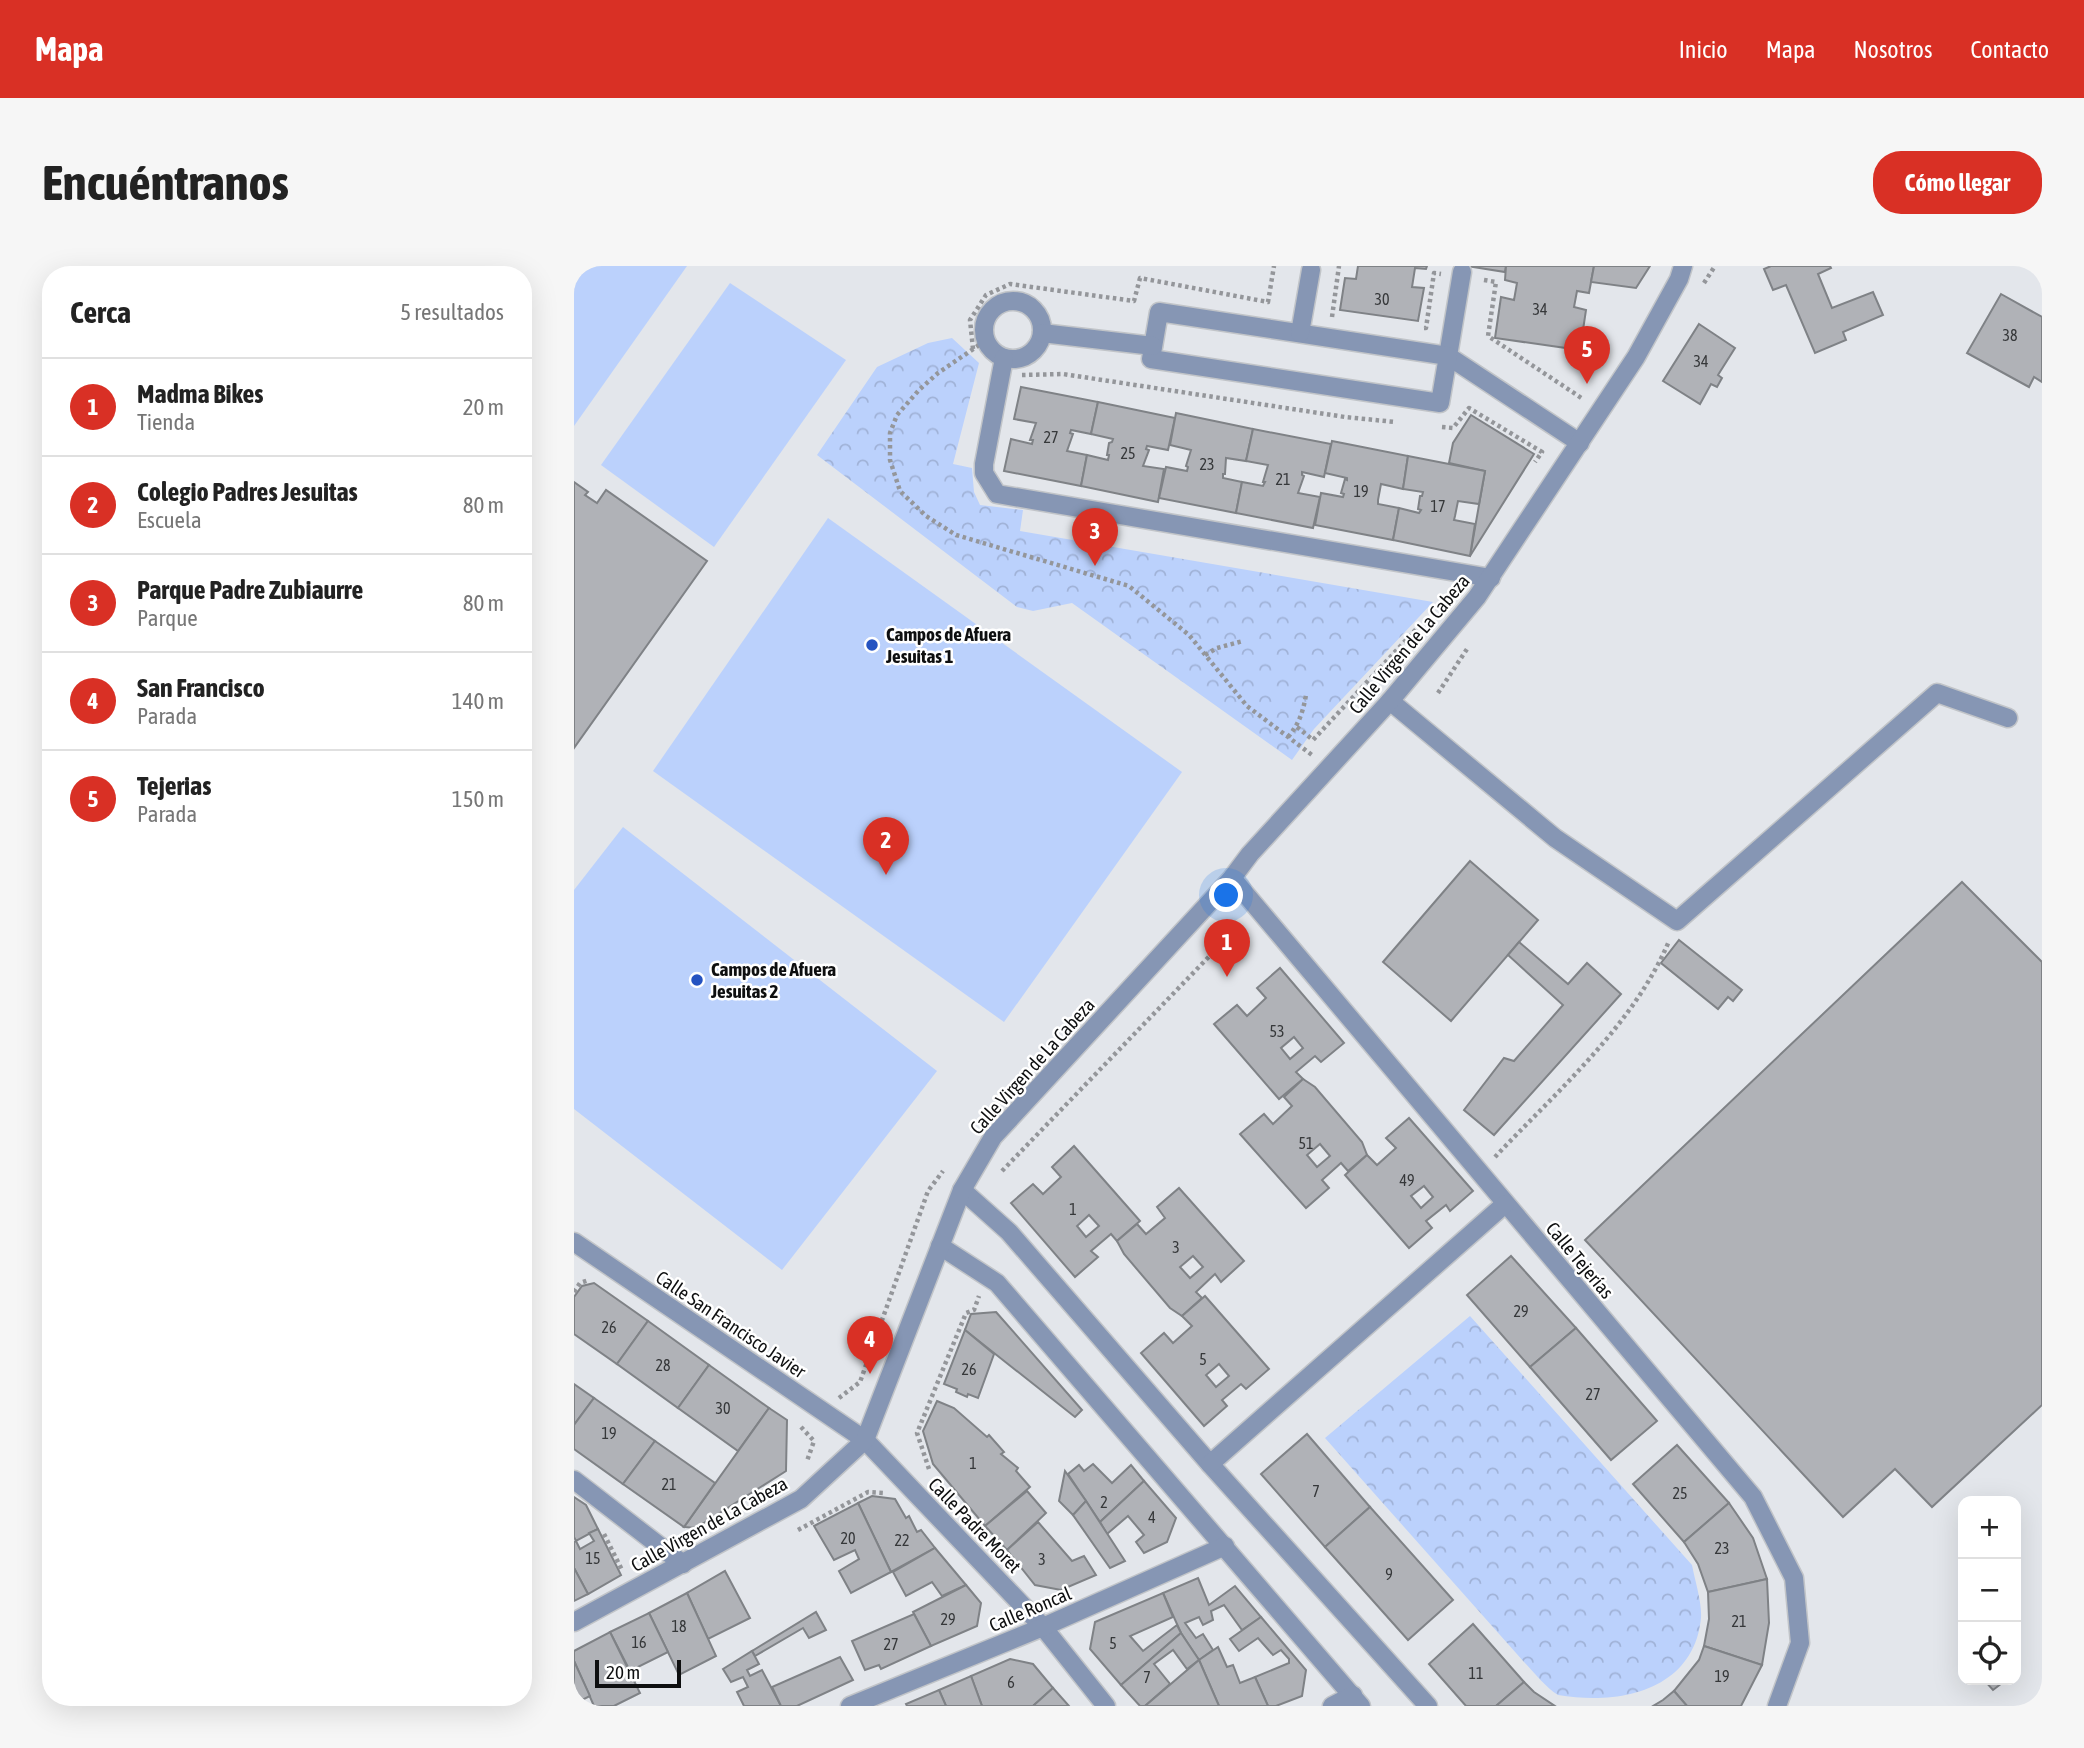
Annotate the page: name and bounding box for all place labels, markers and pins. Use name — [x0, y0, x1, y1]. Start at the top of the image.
pin: 5 — [1564, 326, 1610, 384]
pin: 3 — [1072, 508, 1118, 566]
place label: Campos de Afuera Jesuitas 1 — [885, 623, 1011, 667]
marker: Campos de Afuera Jesuitas 1 — [864, 637, 880, 653]
pin: 2 — [863, 817, 909, 875]
pin: 1 — [1204, 919, 1250, 977]
place label: Campos de Afuera Jesuitas 2 — [710, 958, 836, 1002]
marker: Campos de Afuera Jesuitas 2 — [689, 972, 705, 988]
pin: 4 — [847, 1316, 893, 1374]

